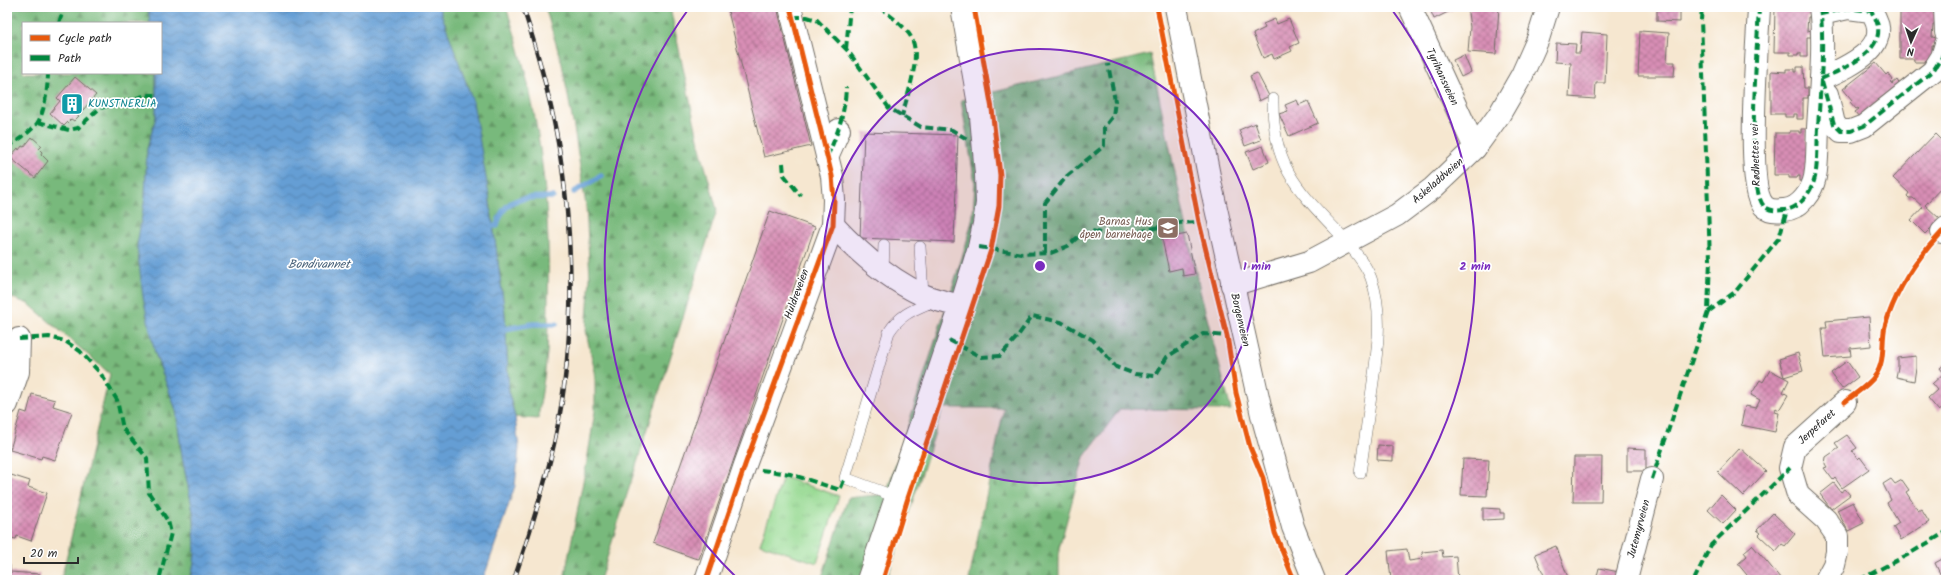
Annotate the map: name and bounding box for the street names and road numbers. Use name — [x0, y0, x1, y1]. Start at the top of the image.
street label: Tyrihansveien — [1421, 45, 1463, 109]
street label: Rødhettes vei — [1746, 123, 1766, 187]
street label: Askeladdveien — [1408, 153, 1468, 209]
street label: Huldreveien — [780, 266, 814, 322]
street label: Borgenveien — [1225, 291, 1255, 349]
street label: Jerpefaret — [1794, 404, 1841, 449]
street label: Jutemyrveien — [1623, 497, 1656, 560]

